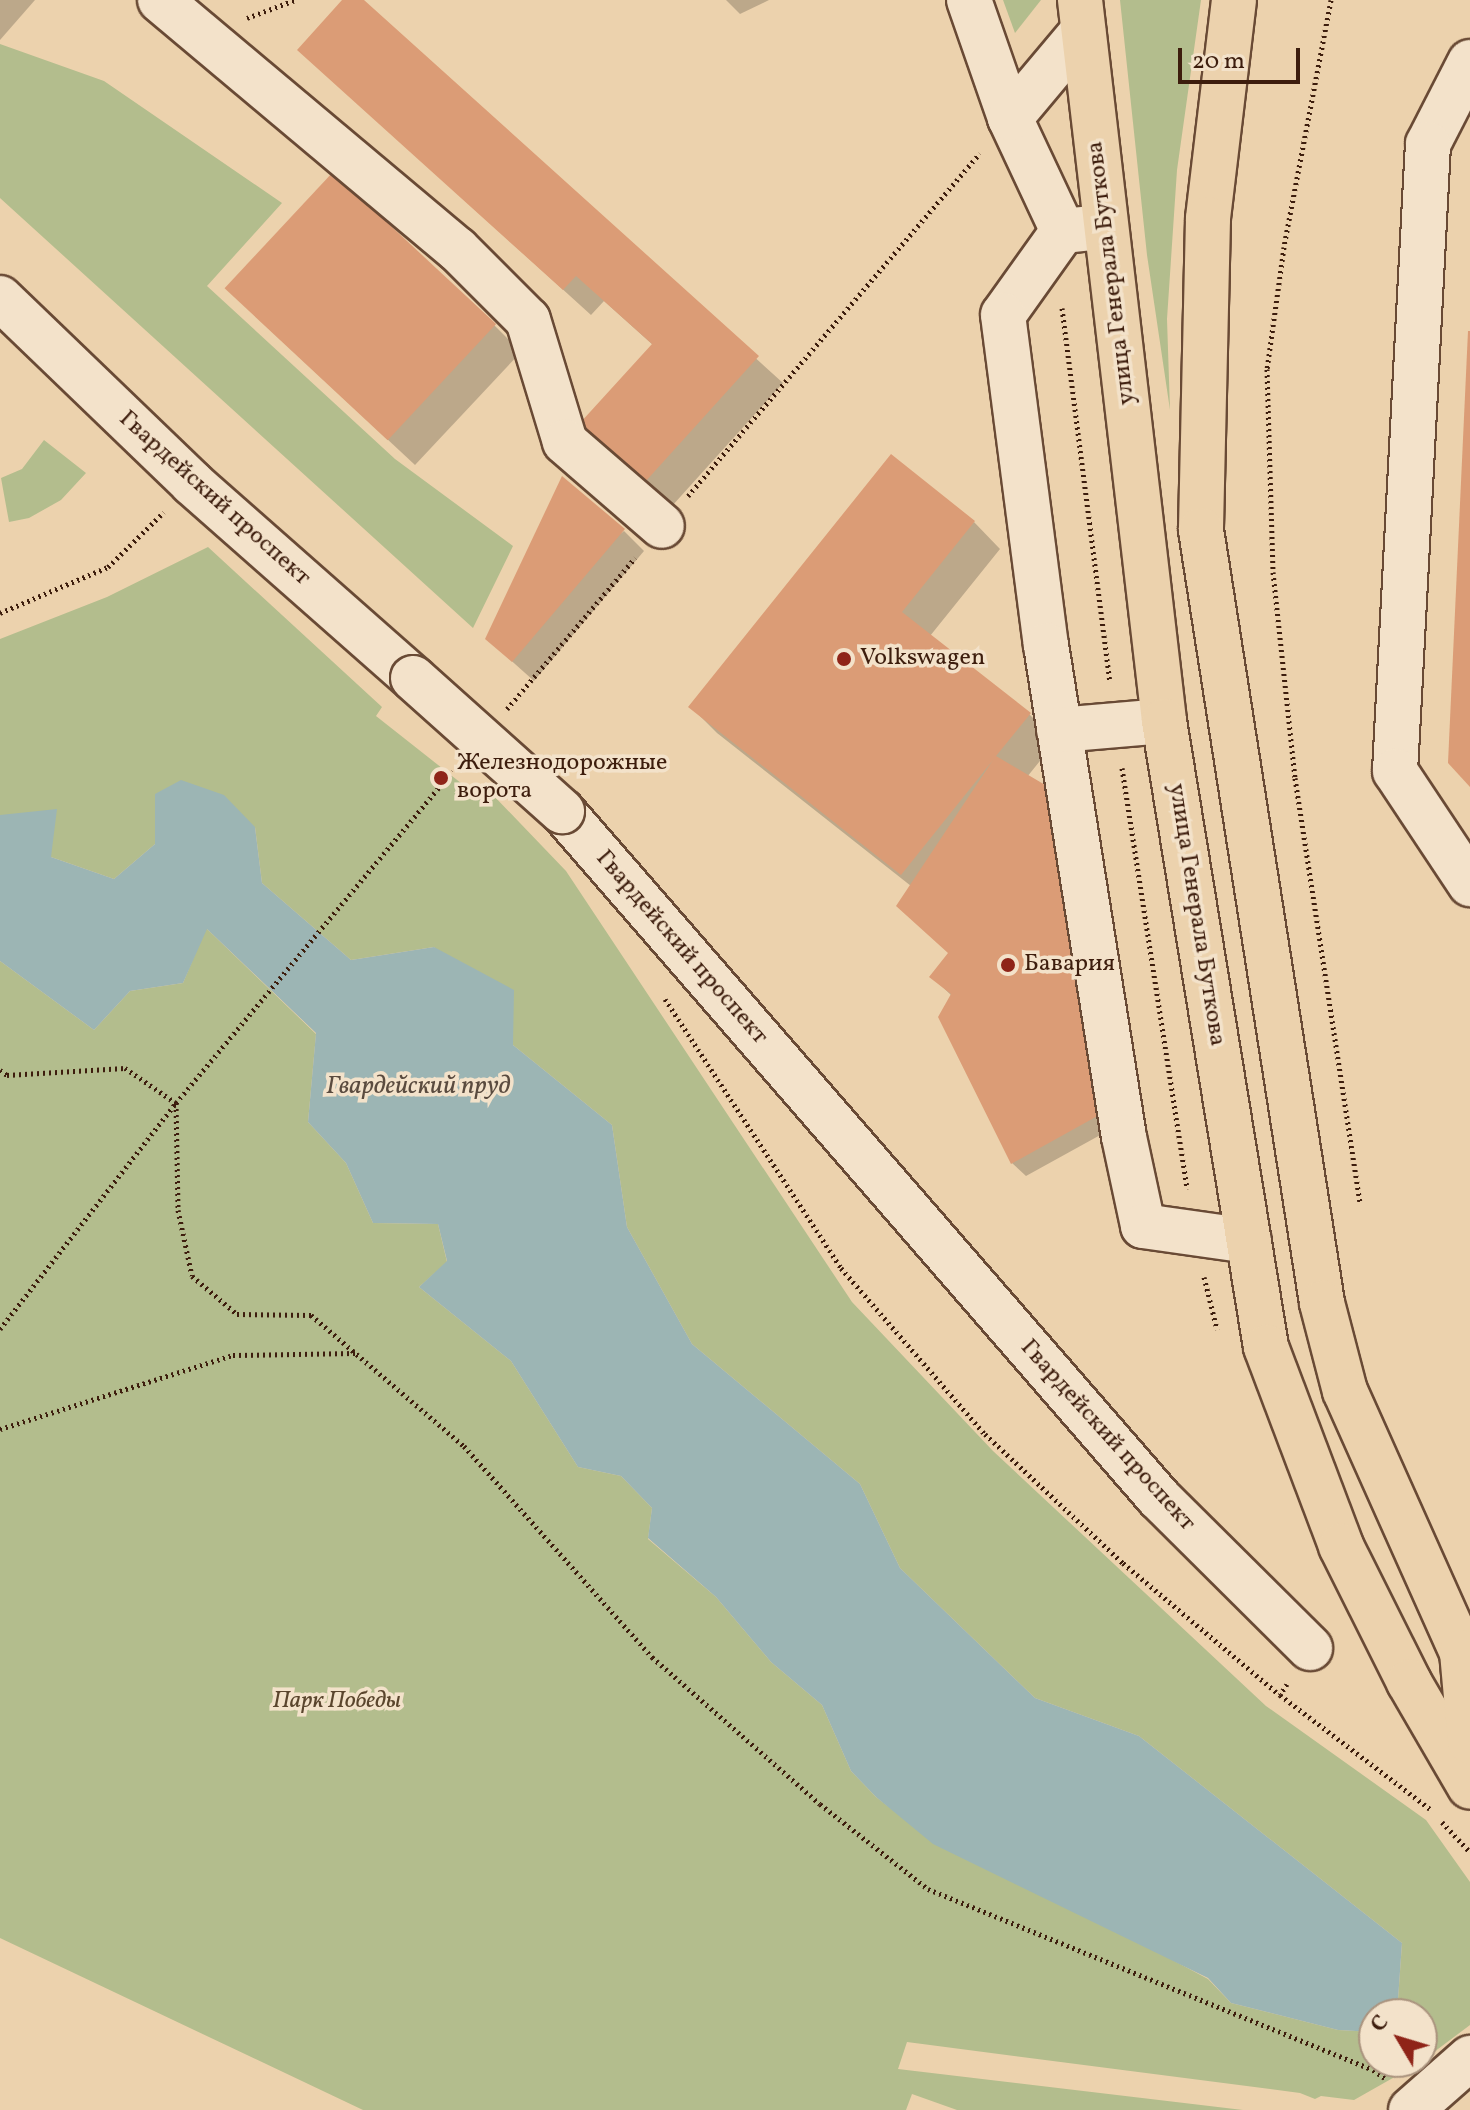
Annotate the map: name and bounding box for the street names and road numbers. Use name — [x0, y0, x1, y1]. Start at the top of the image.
street label: улица Генерала Буткова — [1082, 139, 1142, 407]
street label: Гвардейский проспект — [112, 405, 316, 593]
street label: улица Генерала Буткова — [1161, 782, 1231, 1048]
street label: Гвардейский проспект — [589, 845, 773, 1051]
street label: Гвардейский проспект — [1013, 1334, 1201, 1538]

